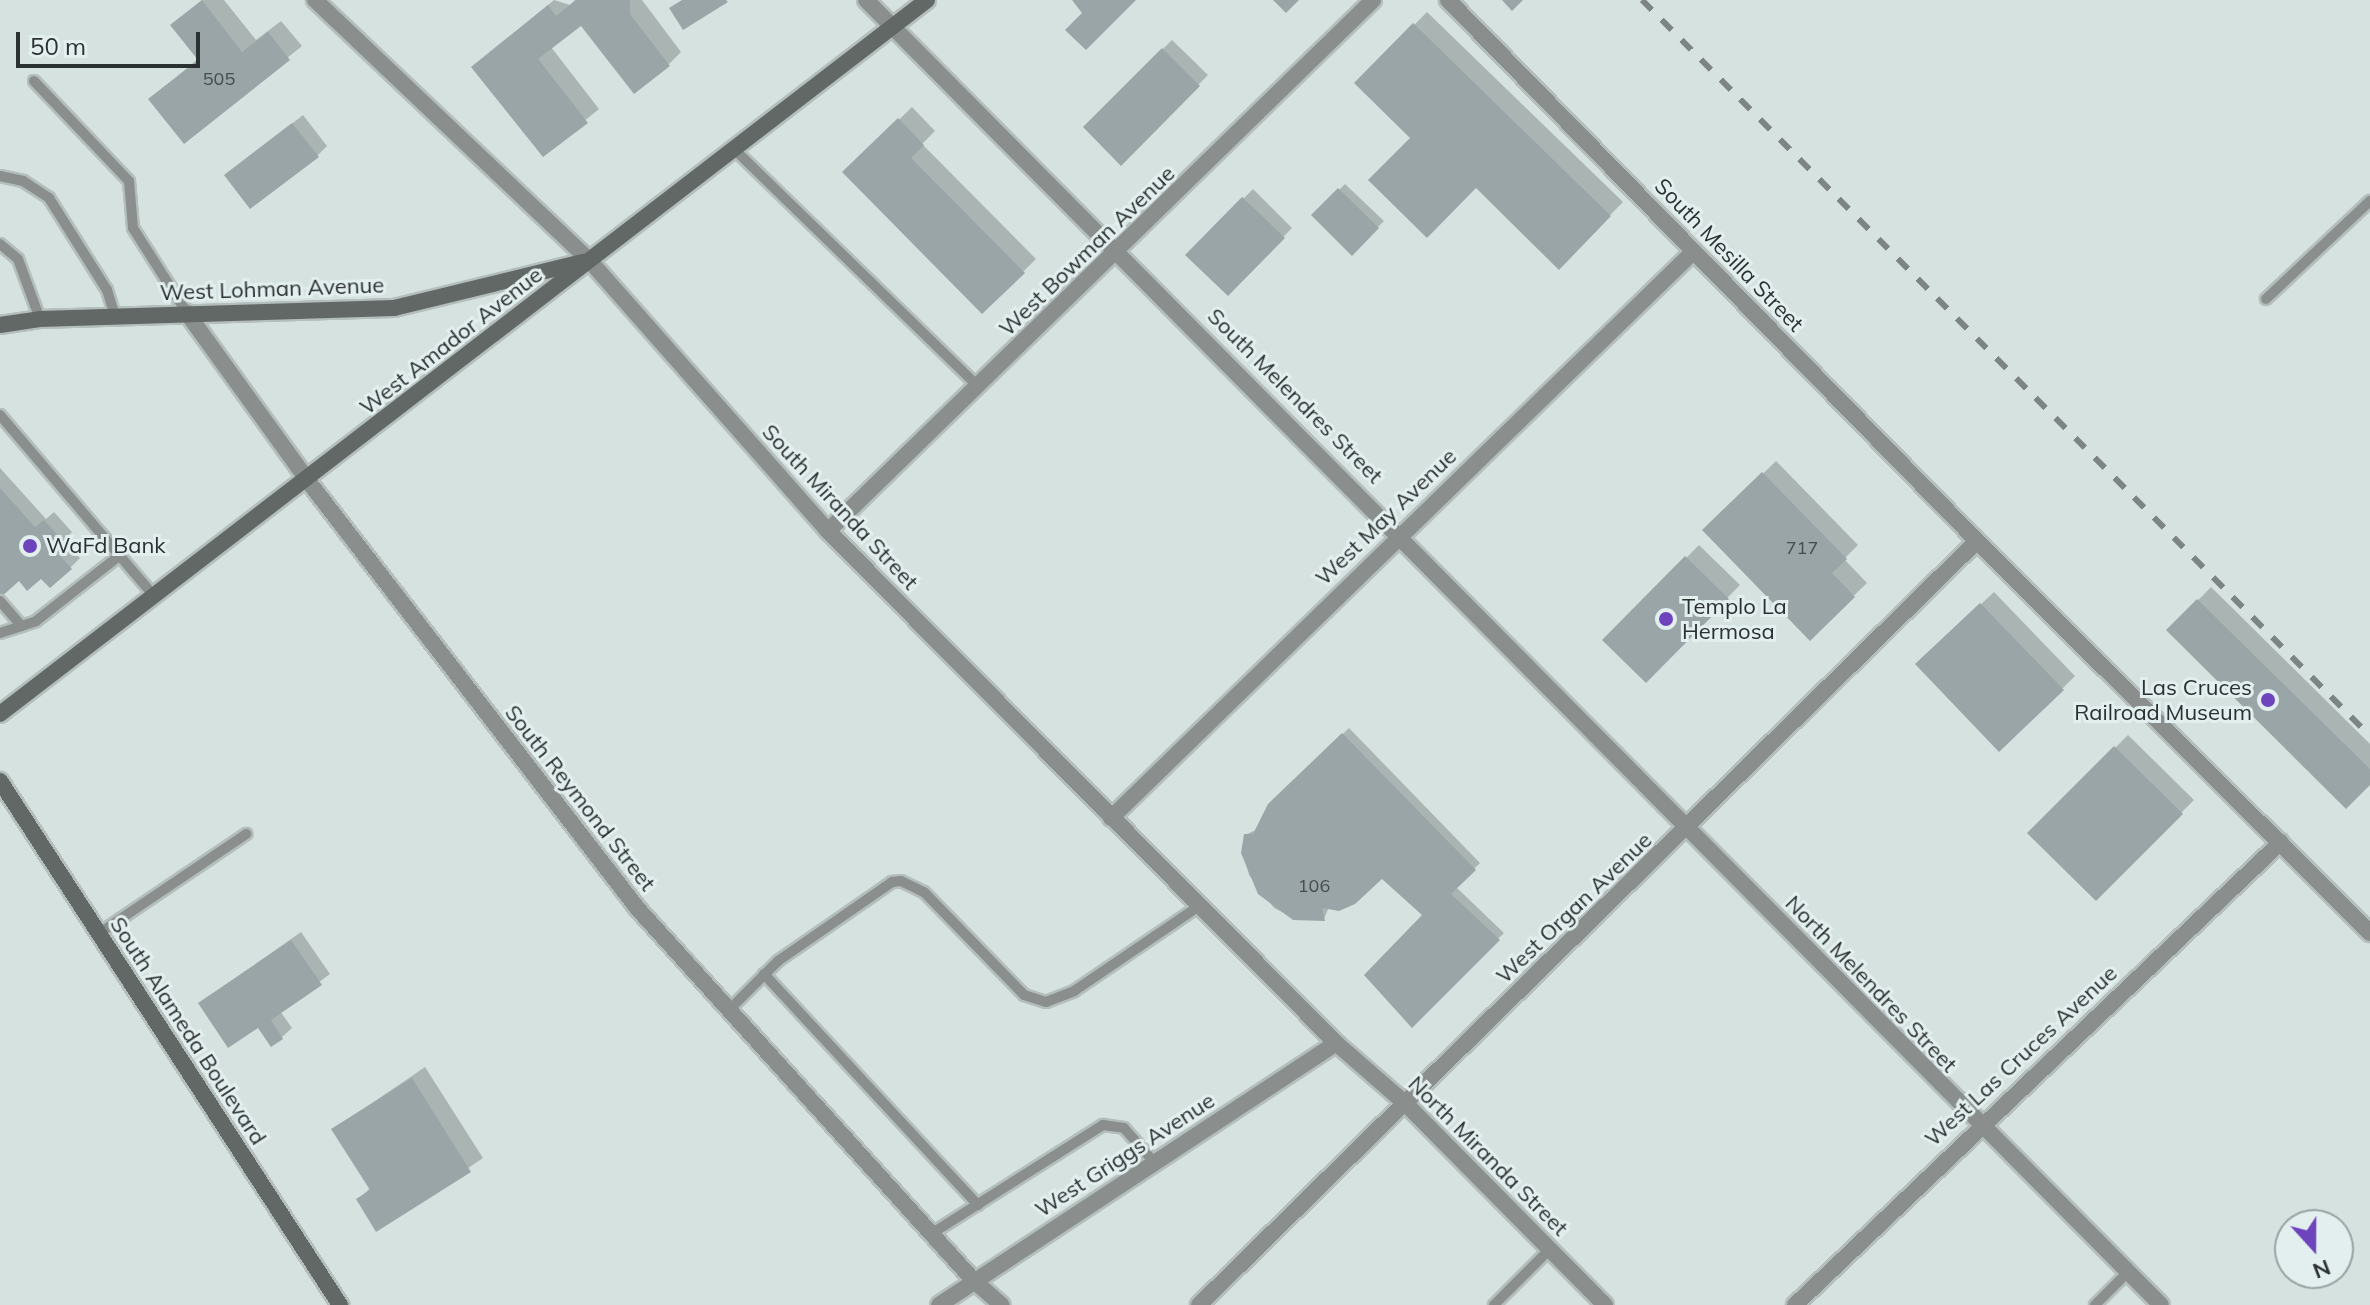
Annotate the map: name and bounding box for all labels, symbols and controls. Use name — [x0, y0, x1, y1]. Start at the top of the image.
scale bar — [20, 16, 204, 66]
text: 50 m — [30, 31, 86, 61]
house number: 505 — [203, 68, 235, 90]
street label: West Bowman Avenue — [994, 160, 1180, 342]
street label: South Mesilla Street — [1649, 173, 1809, 337]
street label: West Amador Avenue — [355, 262, 547, 420]
street label: West Lohman Avenue — [159, 272, 385, 306]
street label: South Melendres Street — [1202, 303, 1388, 489]
street label: South Miranda Street — [757, 419, 923, 595]
street label: West May Avenue — [1310, 443, 1462, 591]
place label: WaFd Bank — [46, 533, 166, 559]
marker: WaFd Bank — [21, 537, 39, 555]
house number: 717 — [1786, 537, 1818, 559]
place label: Templo La Hermosa — [1682, 593, 1787, 644]
marker: Templo La Hermosa — [1657, 610, 1675, 628]
place label: Las Cruces Railroad Museum — [2074, 674, 2252, 726]
marker: Las Cruces Railroad Museum — [2259, 691, 2277, 709]
street label: South Reymond Street — [499, 700, 661, 896]
street label: West Organ Avenue — [1491, 827, 1657, 989]
house number: 106 — [1298, 875, 1330, 897]
street label: North Melendres Street — [1780, 890, 1962, 1078]
street label: South Alameda Boulevard — [104, 912, 272, 1150]
street label: West Las Cruces Avenue — [1920, 960, 2122, 1152]
street label: North Miranda Street — [1403, 1071, 1573, 1241]
street label: West Griggs Avenue — [1030, 1087, 1220, 1223]
north arrow — [2274, 1209, 2354, 1289]
text: N — [2309, 1253, 2335, 1286]

